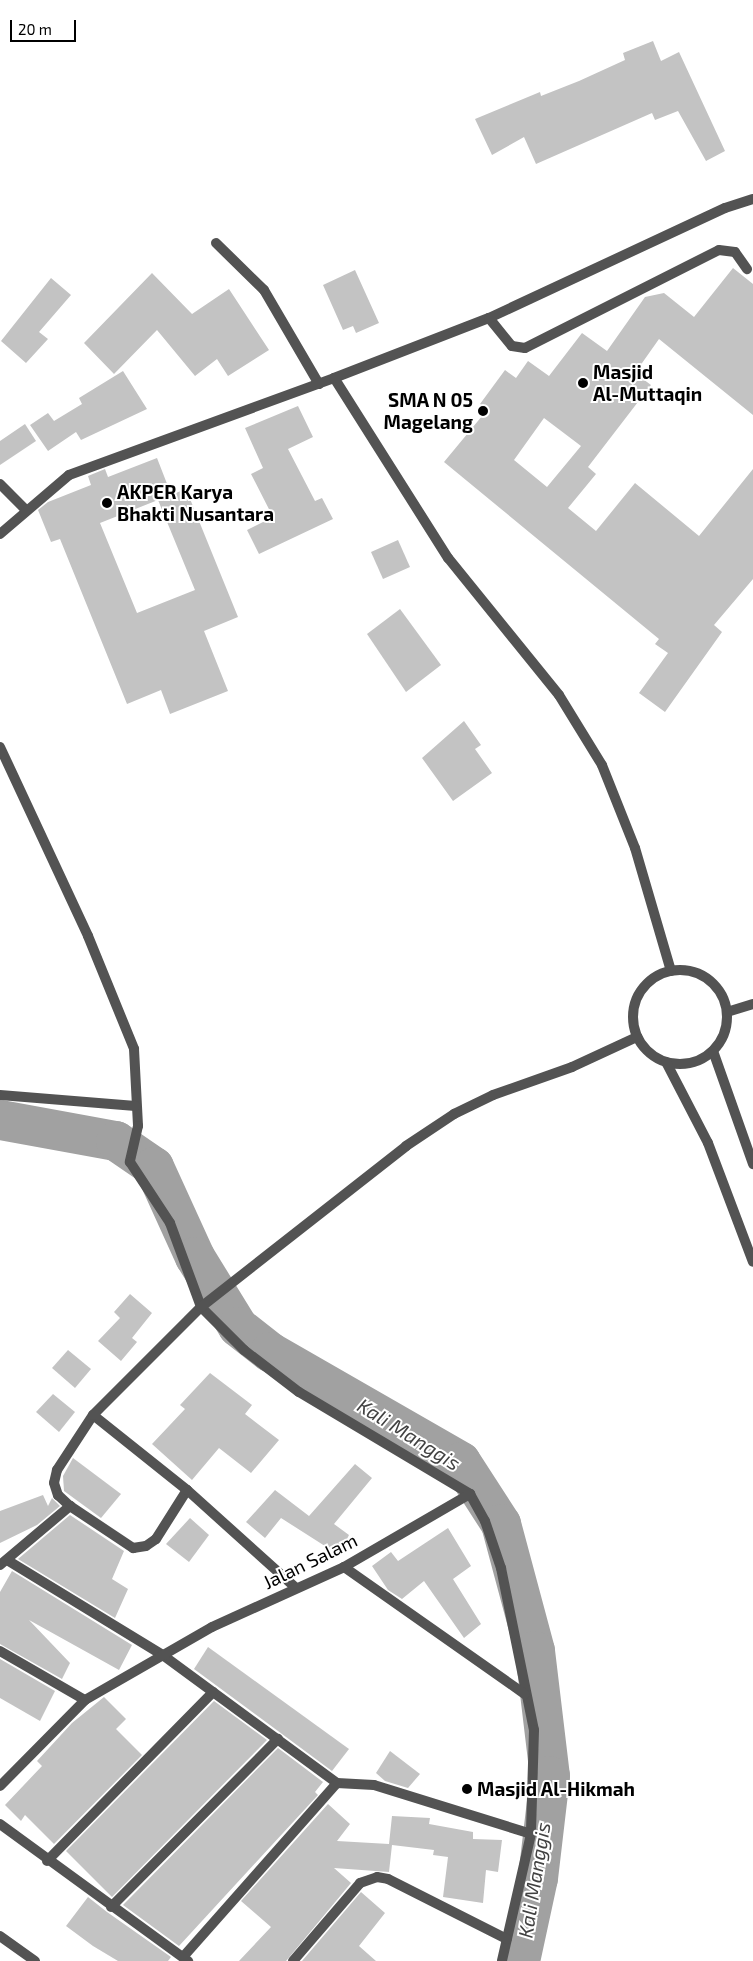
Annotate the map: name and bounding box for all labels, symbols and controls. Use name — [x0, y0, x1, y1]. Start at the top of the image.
scale bar — [12, 10, 79, 42]
text: 20 m — [18, 20, 52, 38]
place label: Masjid Al-Muttaqin — [593, 361, 702, 405]
marker: Masjid Al-Muttaqin — [577, 377, 589, 389]
place label: SMA N 05 Magelang — [384, 389, 473, 433]
marker: SMA N 05 Magelang — [477, 405, 489, 417]
place label: AKPER Karya Bhakti Nusantara — [117, 481, 274, 525]
marker: AKPER Karya Bhakti Nusantara — [101, 497, 113, 509]
water label: Kali Manggis — [353, 1393, 465, 1475]
street label: Jalan Salam — [259, 1528, 361, 1594]
place label: Masjid Al-Hikmah — [477, 1778, 635, 1800]
marker: Masjid Al-Hikmah — [461, 1783, 473, 1795]
water label: Kali Manggis — [513, 1820, 555, 1940]

